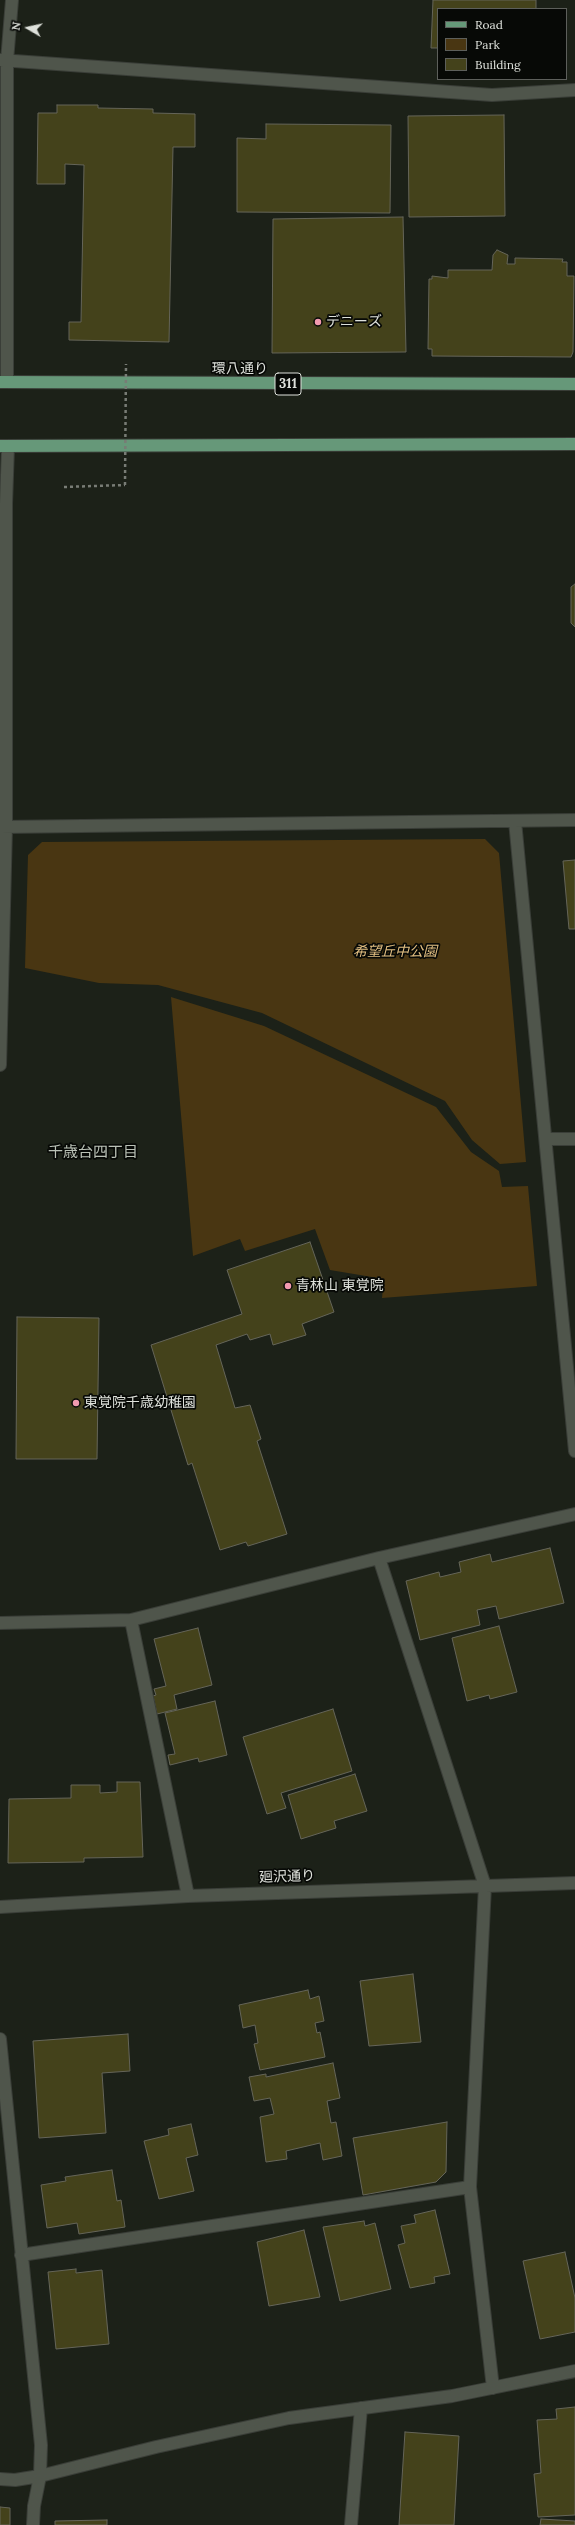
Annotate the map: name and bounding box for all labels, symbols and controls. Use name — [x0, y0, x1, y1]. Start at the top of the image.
north arrow — [8, 8, 48, 48]
legend — [437, 8, 567, 80]
text: Road — [475, 17, 503, 32]
text: N — [9, 21, 24, 31]
text: Park — [475, 37, 500, 52]
text: Building — [475, 57, 521, 72]
place label: デニーズ — [326, 314, 382, 330]
marker: デニーズ — [313, 317, 323, 327]
street label: 環八通り — [212, 361, 268, 377]
road number: 311 — [275, 373, 301, 395]
park label: 希望丘中公園 — [353, 944, 437, 960]
district label: 千歳台四丁目 — [48, 1144, 138, 1162]
place label: 青林山 東覚院 — [296, 1278, 384, 1294]
marker: 青林山 東覚院 — [283, 1281, 293, 1291]
place label: 東覚院千歳幼稚園 — [84, 1395, 196, 1411]
marker: 東覚院千歳幼稚園 — [71, 1398, 81, 1408]
street label: 廻沢通り — [259, 1868, 315, 1886]

